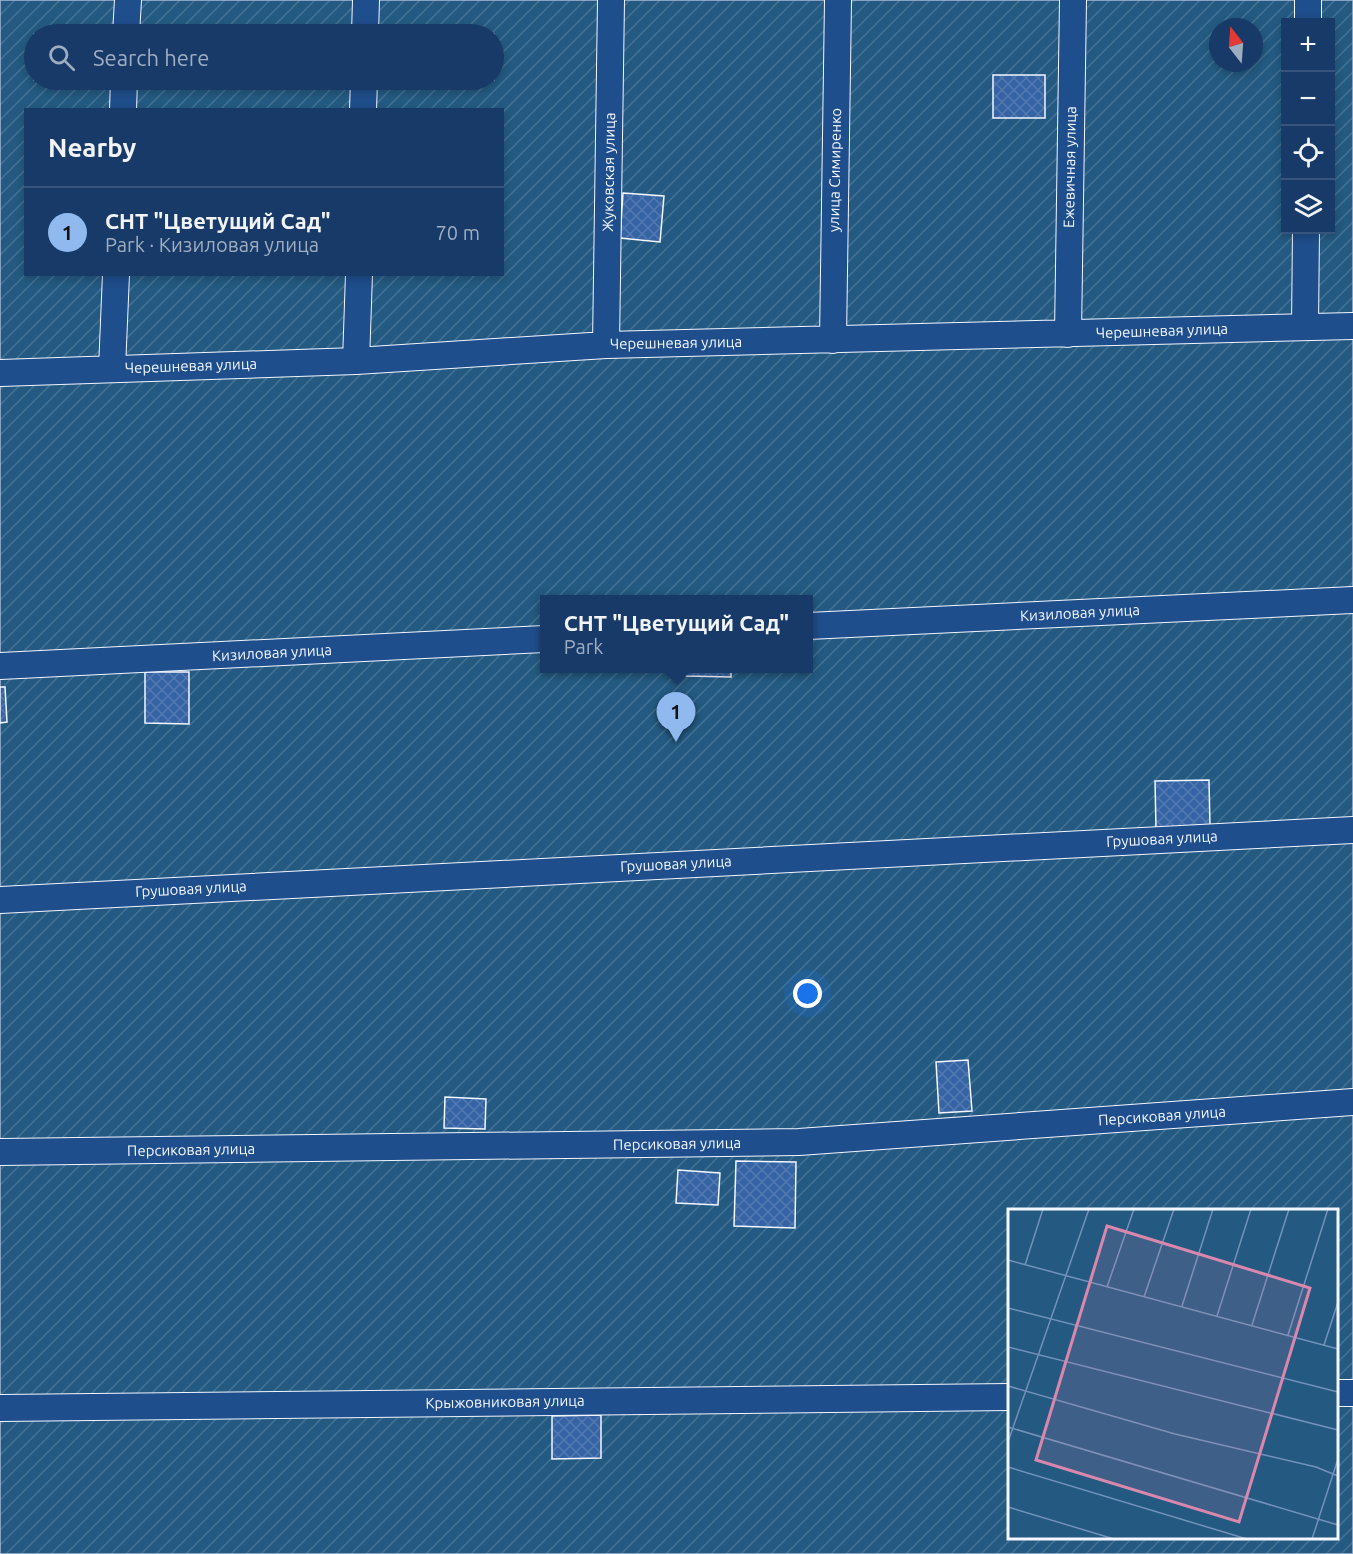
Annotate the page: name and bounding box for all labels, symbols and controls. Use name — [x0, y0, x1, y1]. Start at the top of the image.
north arrow — [1209, 18, 1263, 72]
map controls — [1281, 18, 1335, 234]
button: + — [1281, 18, 1335, 72]
search box — [24, 24, 504, 90]
icon: search — [45, 41, 78, 74]
text: Search here — [93, 45, 209, 70]
button: − — [1281, 72, 1335, 126]
street label: Ежевичная улица — [1060, 106, 1079, 228]
street label: улица Симиренко — [825, 108, 844, 232]
street label: Жуковская улица — [599, 112, 618, 232]
button: locate — [1281, 126, 1335, 180]
text: Nearby — [48, 133, 136, 162]
button: layers — [1281, 180, 1335, 234]
text: СНТ "Цветущий Сад" — [105, 208, 331, 233]
text: 1 — [62, 221, 73, 244]
text: 70 m — [436, 221, 480, 244]
text: Park · Кизиловая улица — [105, 233, 319, 256]
street label: Черешневая улица — [1096, 320, 1228, 341]
street label: Черешневая улица — [610, 333, 742, 352]
street label: Черешневая улица — [125, 355, 257, 376]
popup — [540, 595, 813, 673]
street label: Кизиловая улица — [1020, 601, 1140, 624]
text: СНТ "Цветущий Сад" — [564, 610, 789, 635]
text: Park — [564, 635, 603, 658]
street label: Кизиловая улица — [212, 641, 332, 664]
pin: 1 — [656, 692, 696, 742]
street label: Грушовая улица — [1106, 827, 1218, 850]
street label: Грушовая улица — [620, 852, 732, 875]
street label: Грушовая улица — [135, 877, 247, 900]
your location — [793, 979, 822, 1008]
street label: Персиковая улица — [1098, 1103, 1226, 1128]
street label: Персиковая улица — [613, 1134, 741, 1153]
street label: Персиковая улица — [127, 1140, 255, 1159]
inset map — [1008, 1209, 1338, 1539]
street label: Крыжовниковая улица — [425, 1392, 585, 1411]

